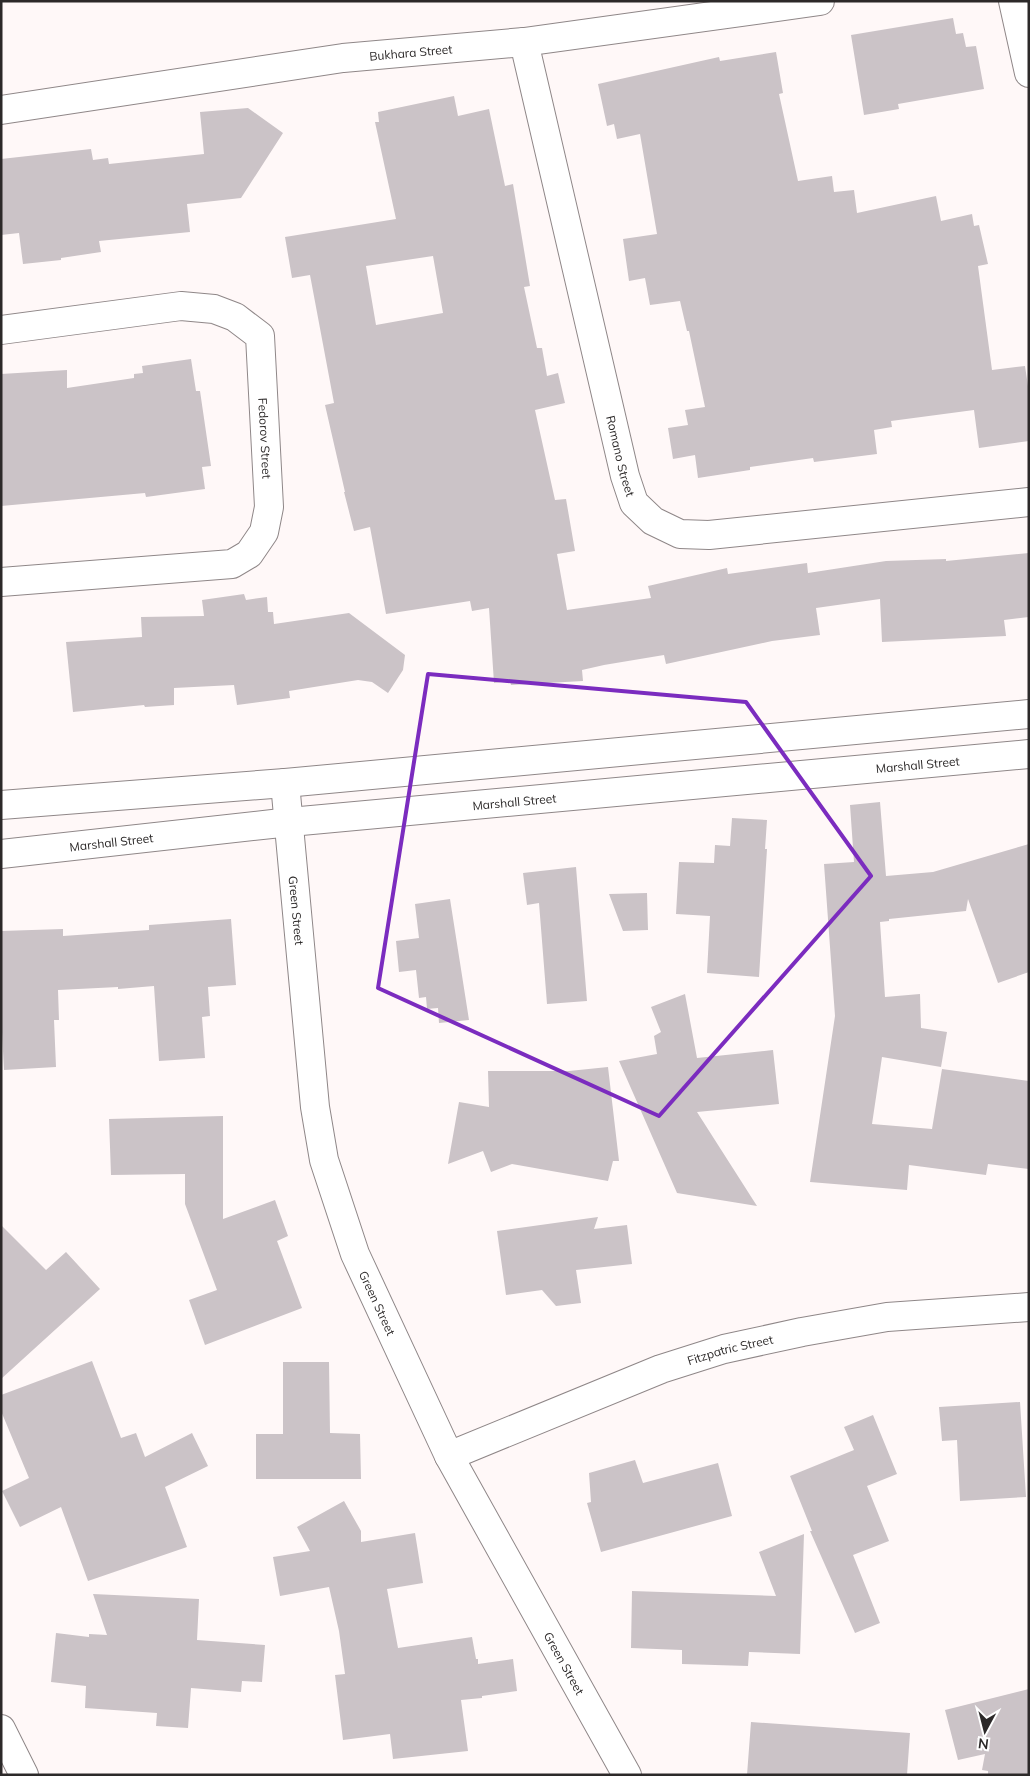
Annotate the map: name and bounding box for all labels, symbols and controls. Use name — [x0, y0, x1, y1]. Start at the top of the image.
street label: Bukhara Street — [369, 41, 453, 63]
street label: Fedorov Street — [256, 397, 275, 479]
street label: Romano Street — [604, 414, 639, 498]
street label: Marshall Street — [875, 753, 960, 776]
street label: Marshall Street — [472, 790, 557, 813]
street label: Marshall Street — [69, 830, 154, 854]
street label: Green Street — [286, 875, 307, 946]
street label: Green Street — [356, 1268, 399, 1338]
street label: Fitzpatric Street — [685, 1331, 774, 1368]
street label: Green Street — [541, 1629, 588, 1697]
north arrow — [960, 1706, 1010, 1756]
text: N — [977, 1734, 990, 1753]

